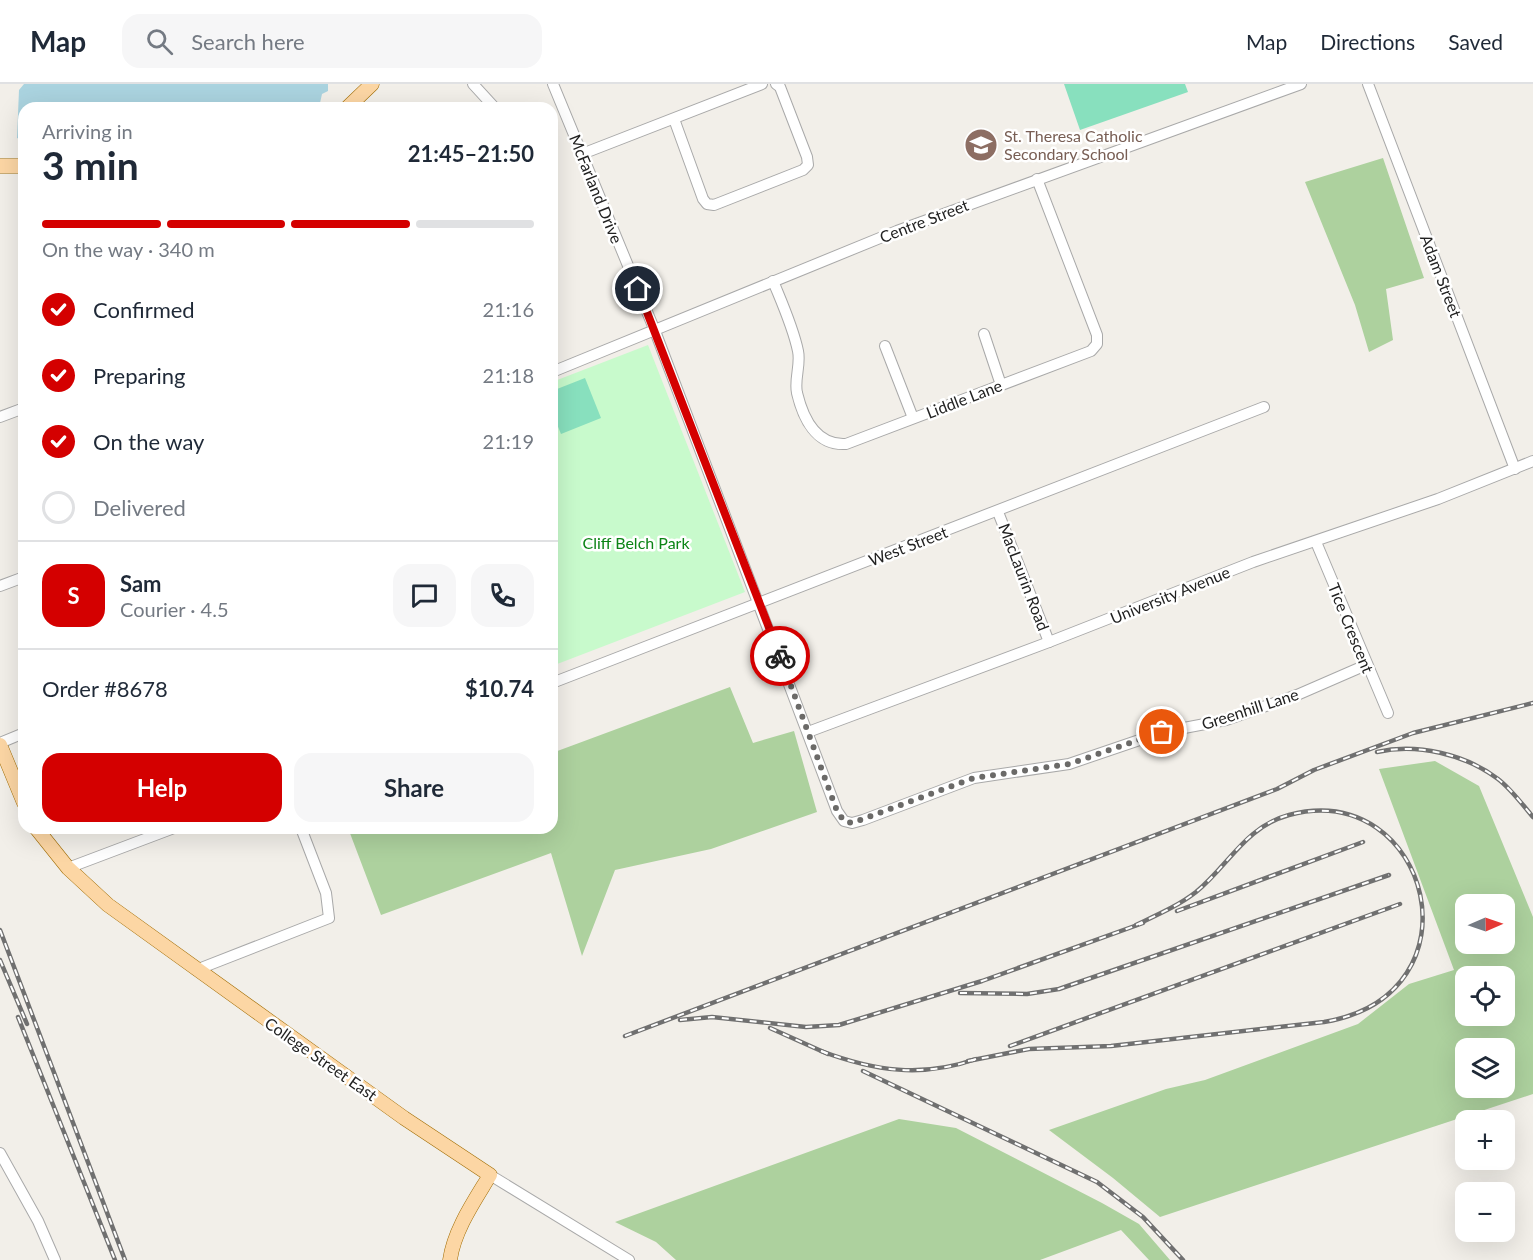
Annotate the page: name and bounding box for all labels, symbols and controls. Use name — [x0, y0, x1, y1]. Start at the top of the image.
search box — [122, 14, 542, 68]
text: Map — [30, 24, 86, 58]
icon: search — [143, 25, 176, 58]
text: Search here — [191, 28, 305, 55]
text: Map — [1246, 29, 1287, 54]
text: Directions — [1320, 29, 1415, 54]
text: Saved — [1448, 29, 1503, 54]
text: Arriving in — [42, 119, 133, 143]
place label: St. Theresa Catholic Secondary School — [1004, 126, 1143, 163]
school or university icon: St. Theresa Catholic Secondary School — [963, 127, 999, 163]
street label: McFarland Drive — [566, 132, 627, 246]
text: 21:45–21:50 — [408, 140, 534, 167]
text: 3 min — [42, 142, 139, 188]
street label: Centre Street — [877, 195, 971, 246]
street label: Adam Street — [1417, 232, 1466, 320]
text: On the way · 340 m — [42, 237, 215, 261]
pin — [612, 263, 663, 314]
icon: home — [621, 272, 654, 305]
icon: check — [42, 293, 75, 326]
text: Confirmed — [93, 296, 195, 323]
text: 21:16 — [483, 297, 534, 321]
icon: check — [42, 359, 75, 392]
text: Preparing — [93, 362, 185, 389]
text: 21:18 — [483, 363, 534, 387]
street label: Liddle Lane — [923, 375, 1004, 422]
icon: check — [42, 425, 75, 458]
text: On the way — [93, 428, 204, 455]
text: 21:19 — [483, 429, 534, 453]
text: Delivered — [93, 494, 186, 521]
street label: MacLaurin Road — [995, 520, 1054, 633]
street label: West Street — [866, 522, 950, 569]
park label: Cliff Belch Park — [582, 533, 690, 552]
street label: University Avenue — [1107, 562, 1232, 627]
button: chat — [393, 564, 456, 627]
button: phone — [471, 564, 534, 627]
text: Sam — [120, 570, 162, 597]
street label: Tice Crescent — [1325, 580, 1378, 676]
text: S — [67, 582, 80, 609]
text: Courier · 4.5 — [120, 597, 229, 621]
courier — [750, 626, 810, 686]
icon: bike — [764, 640, 797, 673]
text: Order #8678 — [42, 675, 168, 702]
text: $10.74 — [465, 675, 534, 702]
street label: Greenhill Lane — [1199, 684, 1301, 733]
pin — [1136, 706, 1187, 757]
icon: bag — [1145, 715, 1178, 748]
button: Help — [42, 753, 282, 822]
button: Share — [294, 753, 534, 822]
north arrow — [1455, 894, 1515, 954]
map controls — [1455, 894, 1515, 1242]
button: locate — [1455, 966, 1515, 1026]
street label: College Street East — [262, 1013, 381, 1104]
button: layers — [1455, 1038, 1515, 1098]
button: + — [1455, 1110, 1515, 1170]
button: − — [1455, 1182, 1515, 1242]

